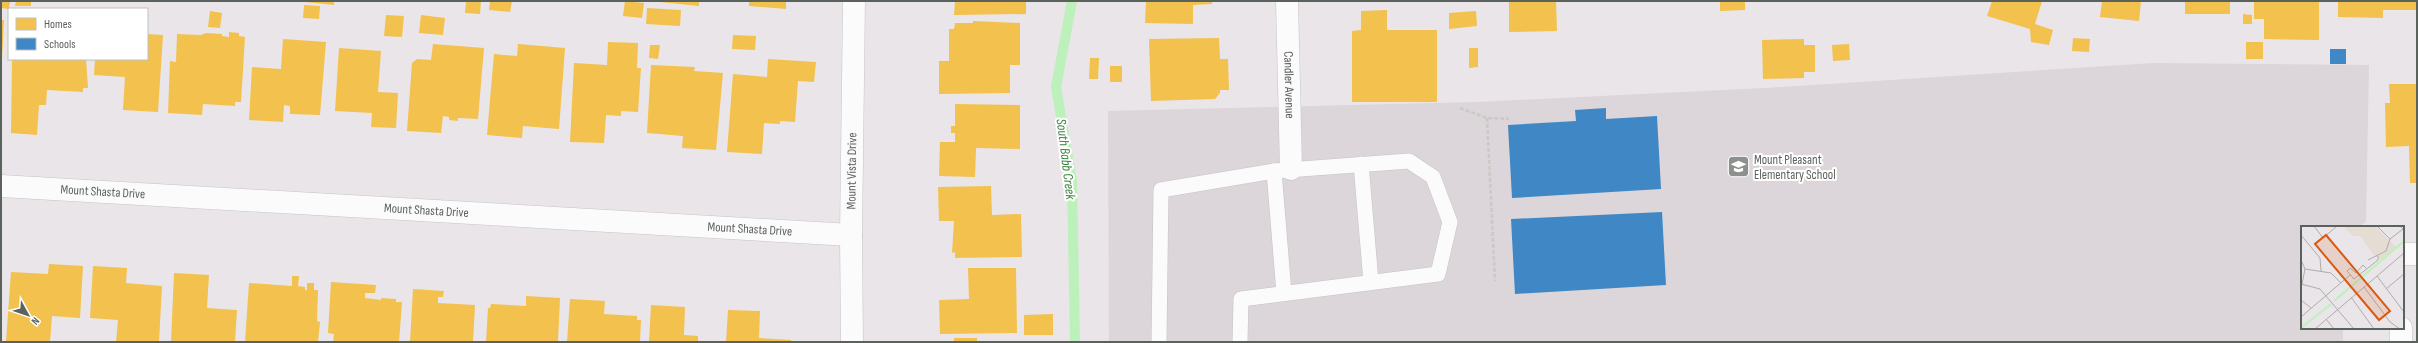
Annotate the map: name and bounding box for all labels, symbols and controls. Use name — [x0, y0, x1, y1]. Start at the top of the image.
legend — [8, 8, 148, 60]
text: Homes — [44, 17, 72, 32]
text: Schools — [44, 37, 76, 52]
street label: Candler Avenue — [1280, 51, 1298, 119]
water label: South Babb Creek — [1053, 118, 1079, 201]
street label: Mount Vista Drive — [843, 132, 860, 210]
place label: Mount Pleasant Elementary School — [1754, 152, 1836, 183]
school or university icon: Mount Pleasant Elementary School — [1725, 154, 1751, 180]
street label: Mount Shasta Drive — [60, 181, 146, 202]
street label: Mount Shasta Drive — [383, 200, 469, 221]
street label: Mount Shasta Drive — [707, 219, 793, 240]
inset map — [2301, 226, 2404, 329]
north arrow — [8, 295, 48, 335]
text: N — [28, 315, 42, 328]

